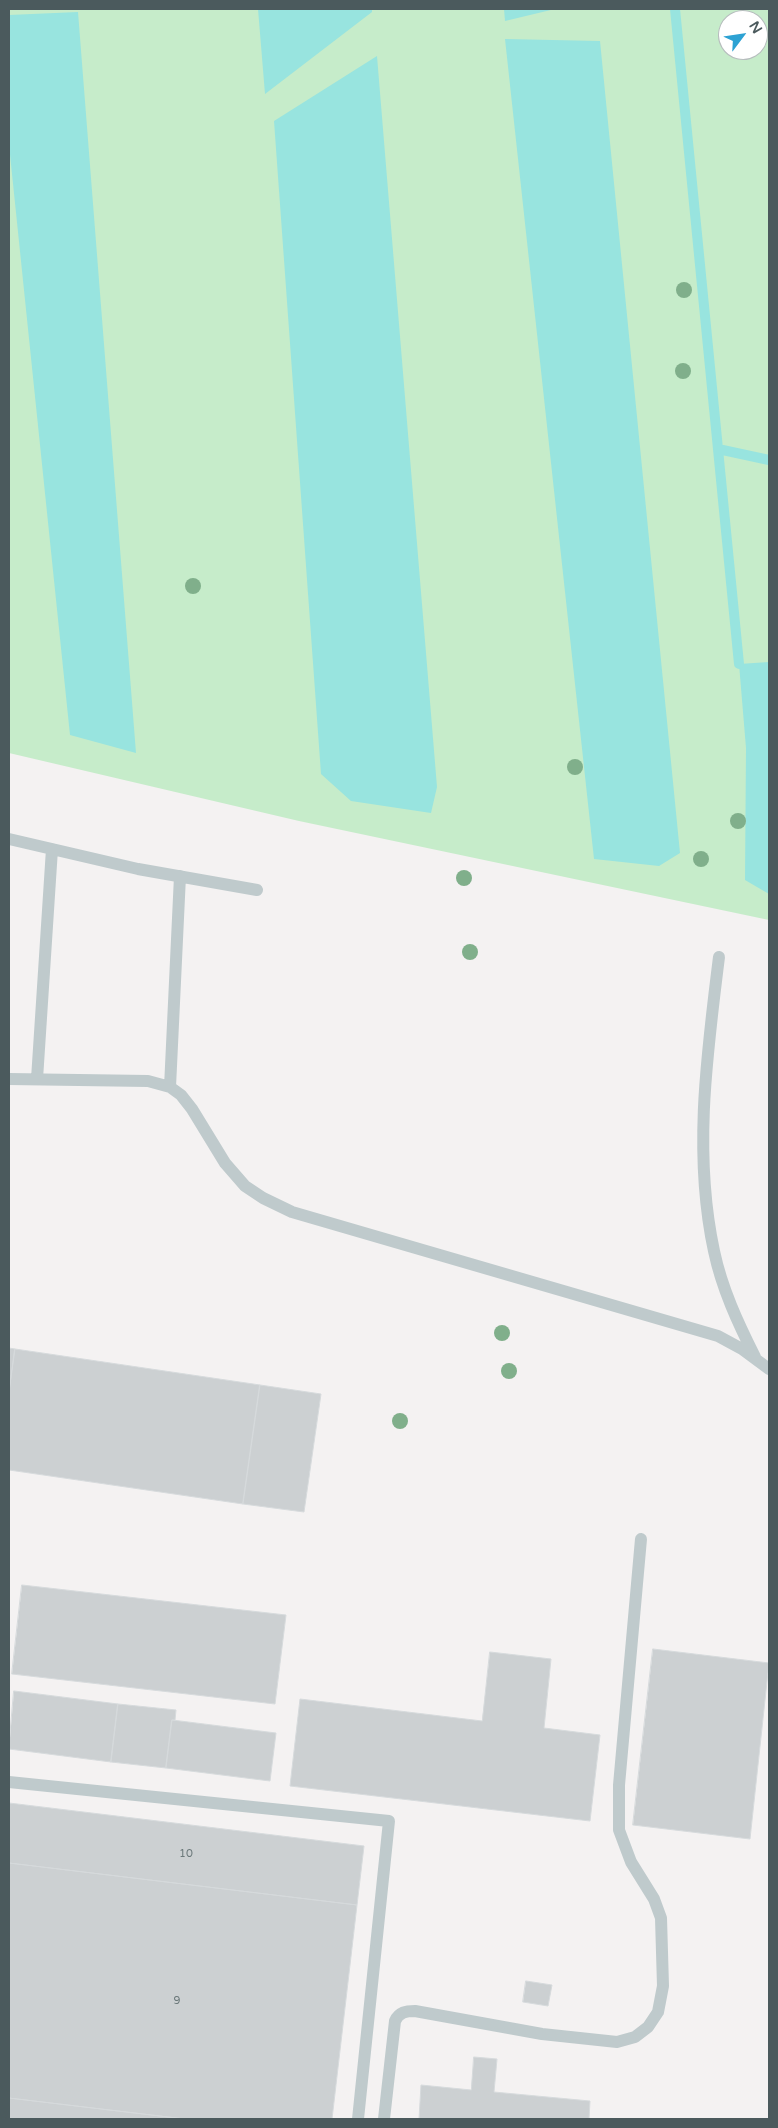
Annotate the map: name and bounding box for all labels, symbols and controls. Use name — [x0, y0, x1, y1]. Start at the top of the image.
north arrow — [718, 10, 768, 60]
text: N — [745, 18, 766, 37]
house number: 10 — [179, 1847, 193, 1861]
house number: 9 — [174, 1994, 180, 2008]

